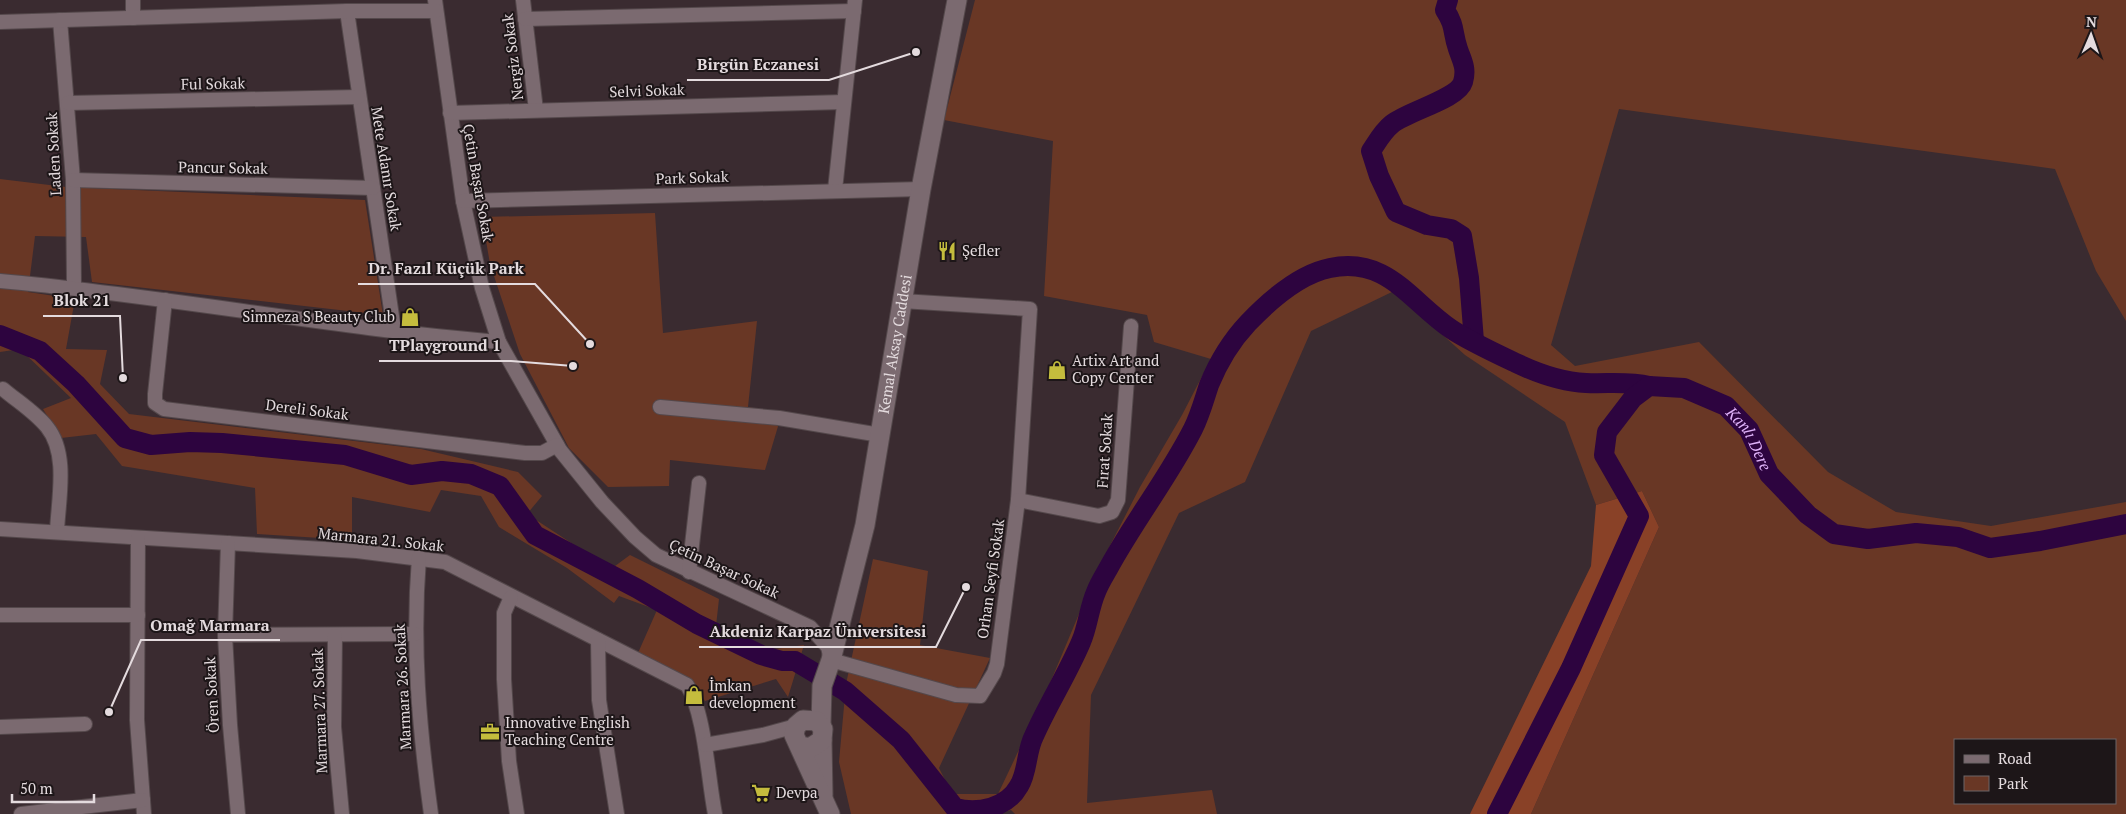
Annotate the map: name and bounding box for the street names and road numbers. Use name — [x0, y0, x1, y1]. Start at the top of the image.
street label: Nergiz Sokak — [497, 12, 527, 102]
street label: Ful Sokak — [181, 72, 246, 94]
street label: Selvi Sokak — [609, 79, 685, 101]
street label: Mete Adanır Sokak — [367, 105, 407, 233]
street label: Laden Sokak — [41, 112, 65, 196]
street label: Çetin Başar Sokak — [459, 122, 499, 244]
street label: Pancur Sokak — [178, 156, 268, 178]
street label: Park Sokak — [655, 166, 729, 188]
street label: Kemal Aksay Caddesi — [873, 273, 916, 415]
street label: Dereli Sokak — [264, 394, 350, 424]
street label: Fırat Sokak — [1091, 413, 1117, 489]
street label: Orhan Seyfi Sokak — [972, 517, 1008, 640]
street label: Marmara 21. Sokak — [317, 522, 445, 556]
street label: Çetin Başar Sokak — [666, 534, 783, 603]
street label: Marmara 26. Sokak — [389, 623, 415, 751]
street label: Marmara 27. Sokak — [307, 648, 331, 774]
street label: Ören Sokak — [199, 656, 223, 734]

